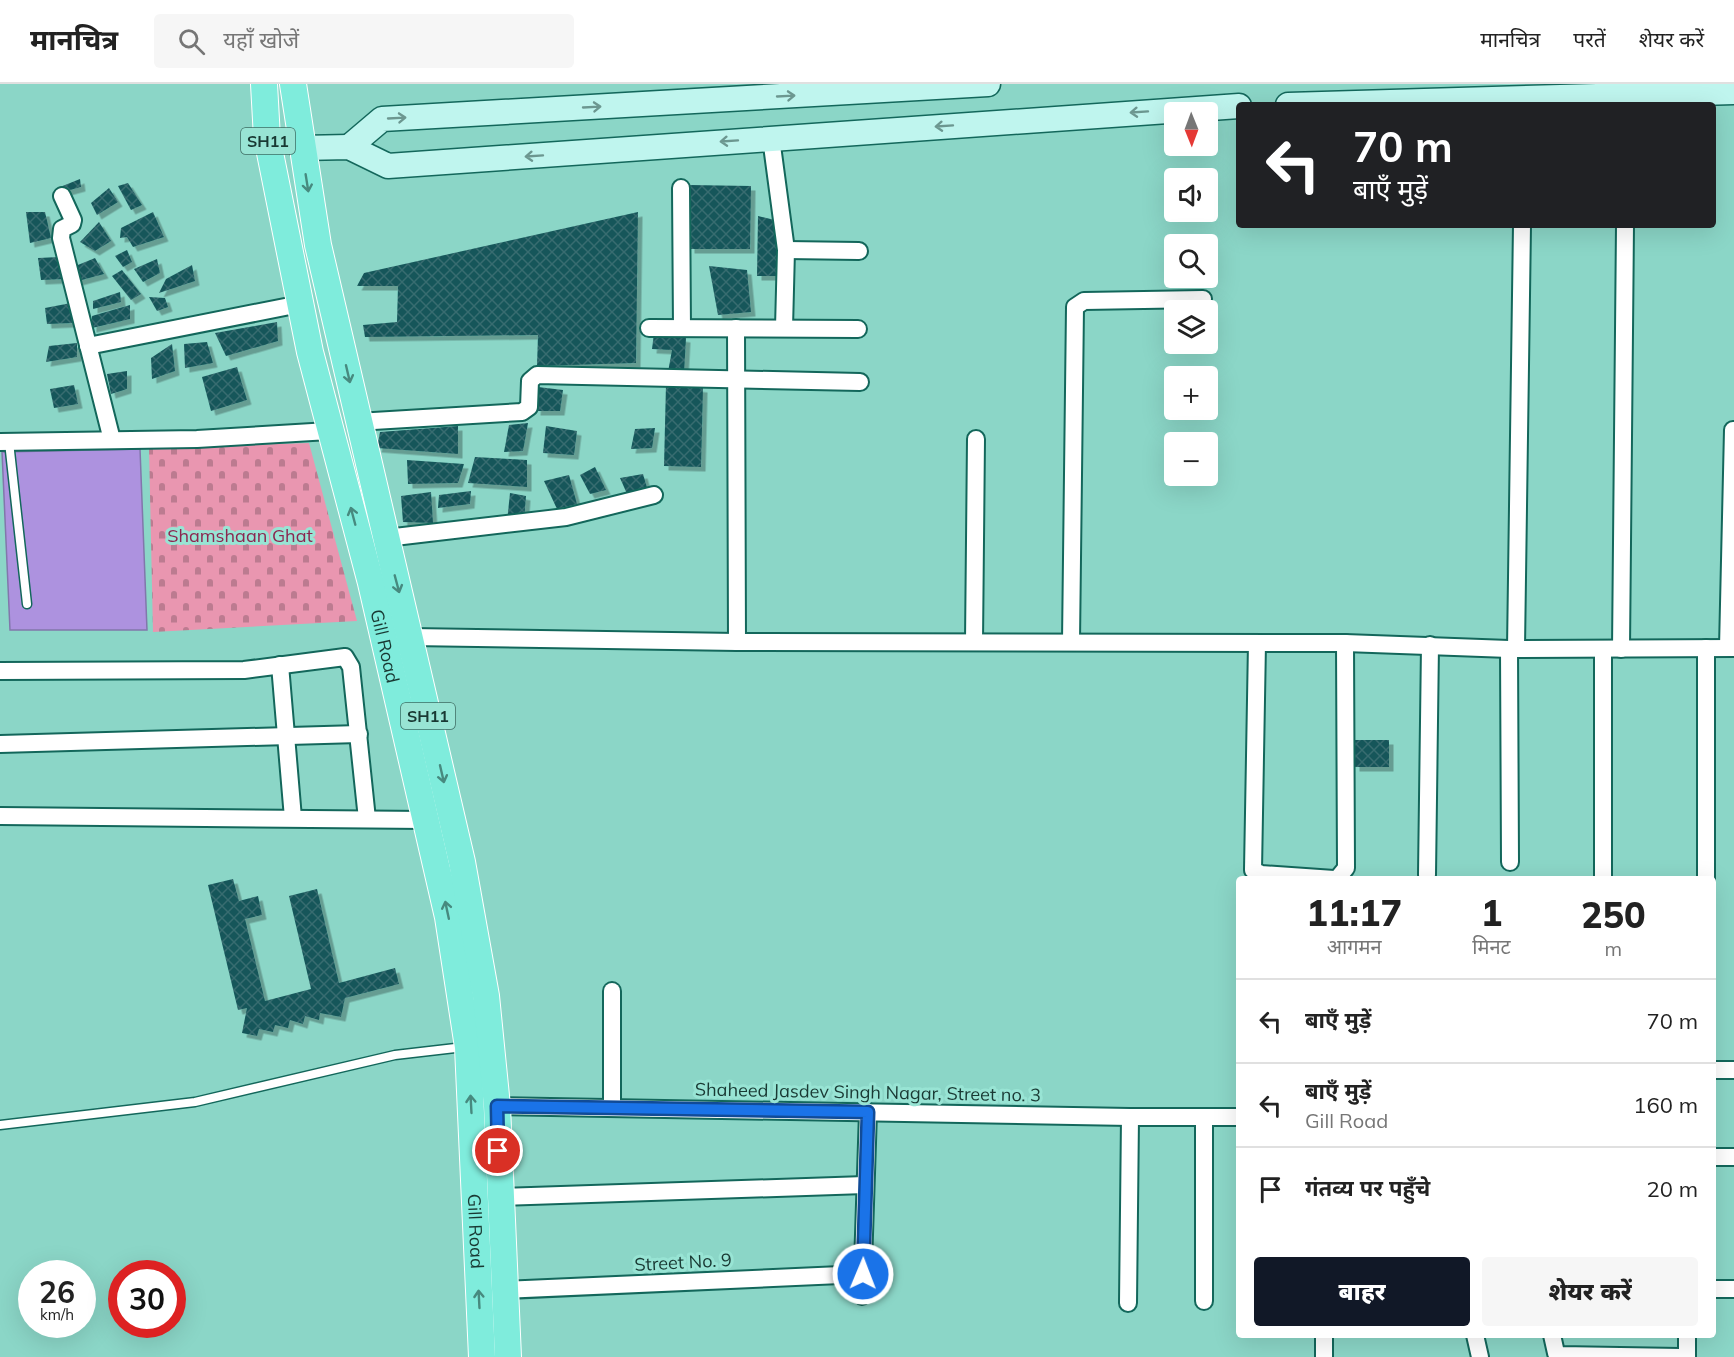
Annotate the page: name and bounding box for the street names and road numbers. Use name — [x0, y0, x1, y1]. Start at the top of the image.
road number: SH11 — [241, 128, 295, 154]
street label: Gill Road — [366, 607, 405, 685]
road number: SH11 — [401, 703, 455, 729]
street label: Shaheed Jasdev Singh Nagar, Street no. 3 — [695, 1077, 1041, 1107]
street label: Gill Road — [463, 1193, 489, 1269]
street label: Street No. 9 — [634, 1248, 732, 1276]

